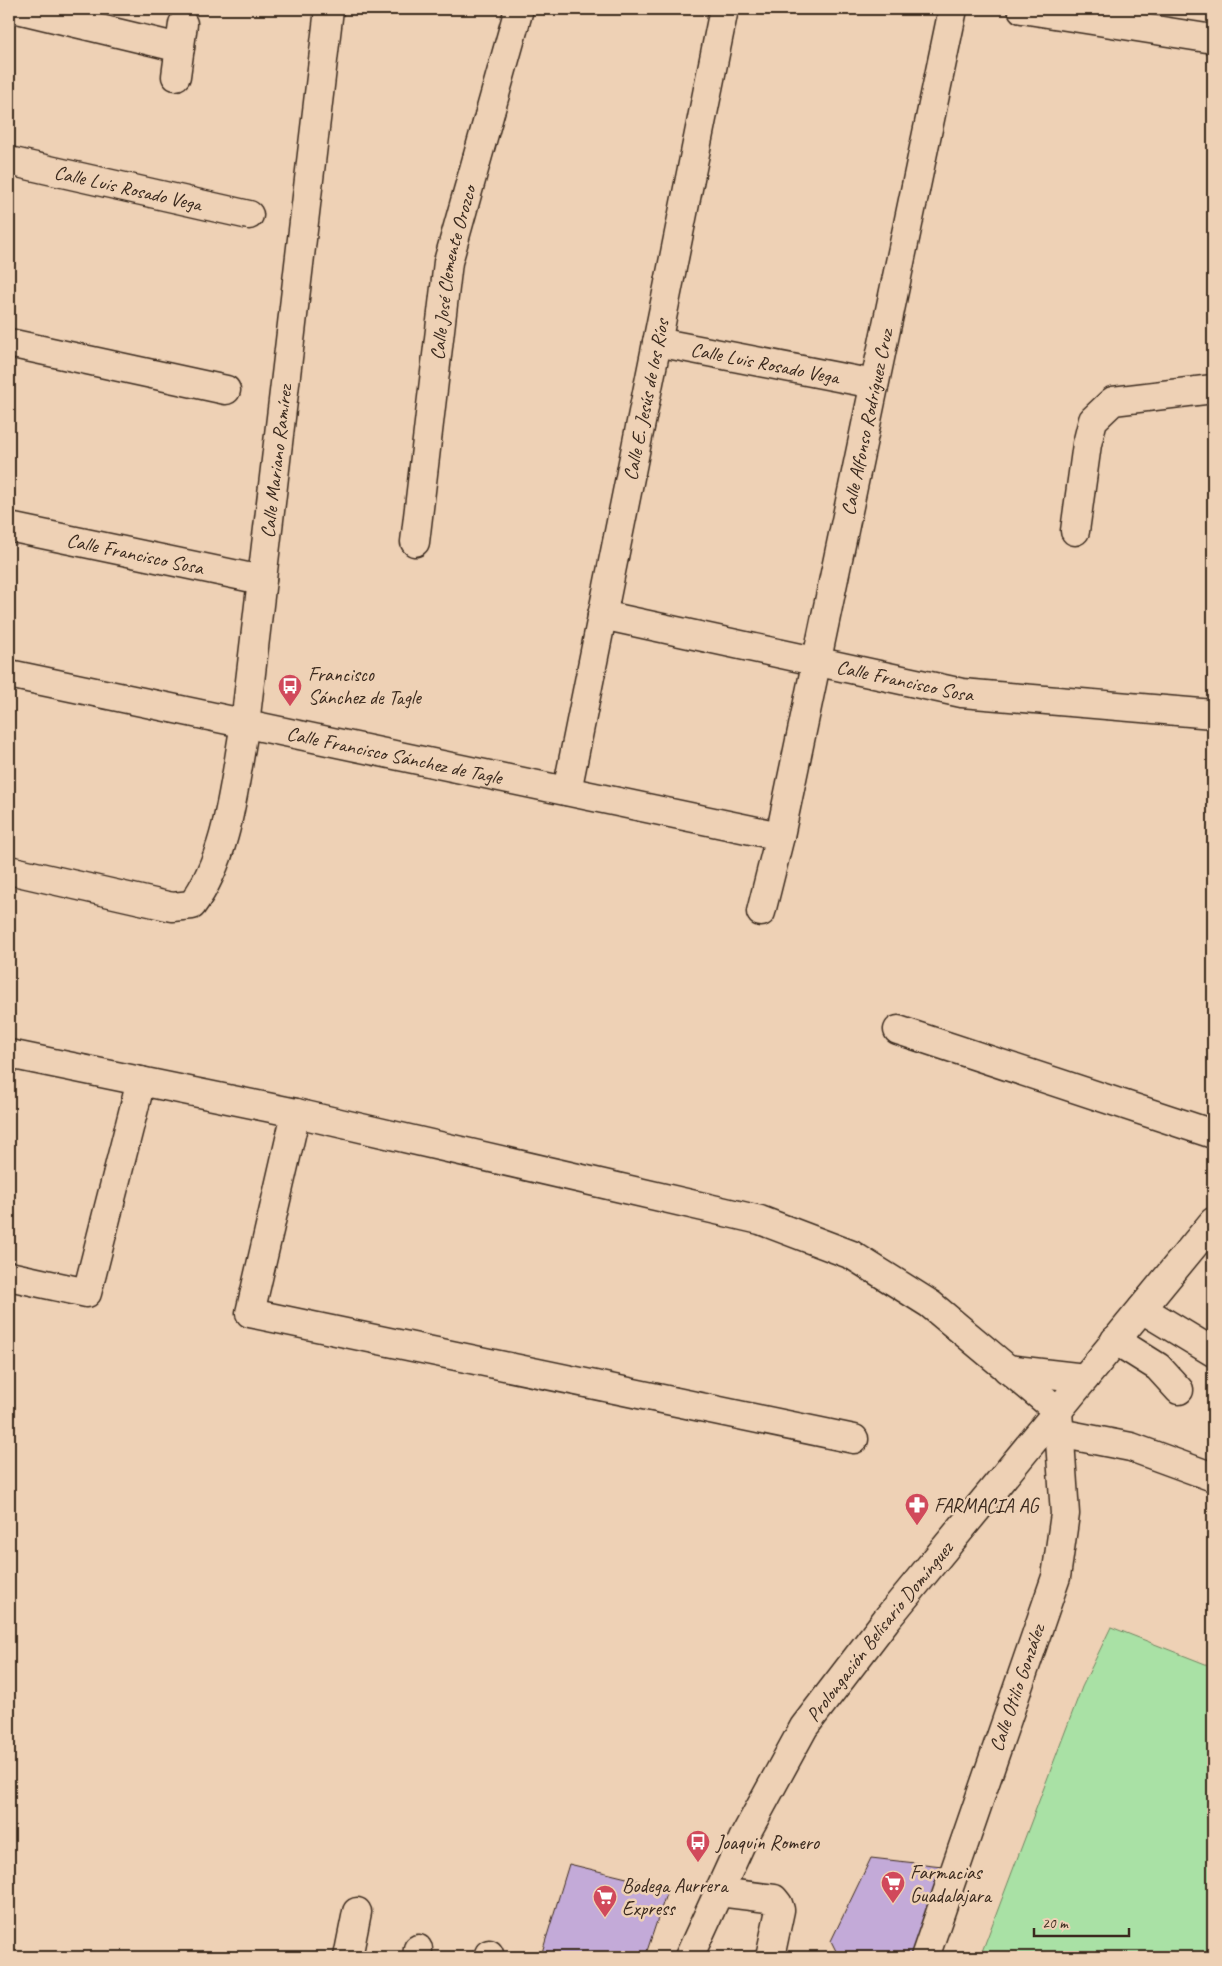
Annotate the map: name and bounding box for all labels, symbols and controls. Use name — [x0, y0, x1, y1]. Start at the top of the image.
street label: Calle Luis Rosado Vega — [52, 159, 206, 217]
street label: Calle José Clemente Orozco — [424, 181, 482, 361]
street label: Calle E. Jesús de los Ríos — [617, 315, 674, 483]
street label: Calle Alfonso Rodríguez Cruz — [835, 324, 899, 518]
street label: Calle Luis Rosado Vega — [689, 336, 843, 390]
street label: Calle Mariano Ramírez — [254, 382, 297, 539]
street label: Calle Francisco Sosa — [65, 527, 207, 580]
street label: Calle Francisco Sosa — [834, 654, 975, 706]
place label: Francisco Sánchez de Tagle — [308, 662, 422, 710]
bus stop icon: Francisco Sánchez de Tagle — [277, 673, 303, 707]
street label: Calle Francisco Sánchez de Tagle — [285, 720, 506, 790]
pharmacy icon: FARMACIA AG — [904, 1492, 930, 1526]
place label: FARMACIA AG — [934, 1493, 1040, 1518]
street label: Prolongación Belisario Domínguez — [800, 1535, 959, 1727]
street label: Calle Otilio González — [984, 1620, 1051, 1755]
bus stop icon: Joaquin Romero — [685, 1829, 711, 1863]
place label: Joaquin Romero — [715, 1830, 820, 1855]
place label: Farmacias Guadalajara — [910, 1860, 993, 1908]
supermarket icon: Farmacias Guadalajara — [880, 1870, 906, 1904]
place label: Bodega Aurrera Express — [622, 1873, 729, 1921]
supermarket icon: Bodega Aurrera Express — [592, 1884, 618, 1918]
scale bar — [1034, 1906, 1130, 1938]
text: 20 m — [1042, 1914, 1069, 1933]

